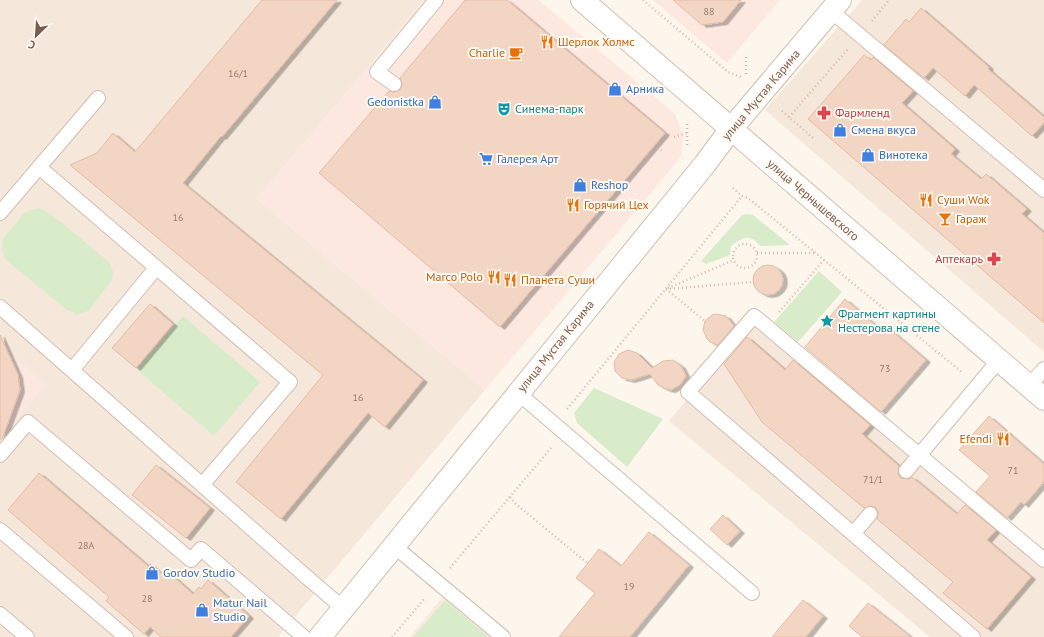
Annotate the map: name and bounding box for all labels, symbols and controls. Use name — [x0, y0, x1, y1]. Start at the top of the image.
house number: 88 — [704, 5, 714, 18]
north arrow — [16, 16, 56, 56]
restaurant icon: Шерлок Холмс — [539, 34, 555, 50]
place label: Шерлок Холмс — [558, 34, 635, 49]
text: С — [26, 37, 38, 53]
place label: Charlie — [469, 45, 505, 60]
cafe icon: Charlie — [508, 45, 524, 61]
street label: улица Мустая Карима — [718, 46, 803, 143]
house number: 16/1 — [228, 67, 248, 80]
shop icon: Арника — [607, 81, 623, 97]
place label: Арника — [626, 81, 664, 96]
place label: Gedonistka — [367, 94, 424, 109]
shop icon: Gedonistka — [427, 94, 443, 110]
theatre icon: Синема-парк — [496, 101, 512, 117]
place label: Синема-парк — [515, 101, 584, 116]
pharmacy icon: Фармленд — [816, 105, 832, 121]
place label: Фармленд — [835, 105, 890, 120]
shop icon: Смена вкуса — [832, 122, 848, 138]
place label: Смена вкуса — [851, 122, 916, 137]
shop icon: Винотека — [860, 147, 876, 163]
place label: Винотека — [879, 147, 928, 162]
supermarket icon: Галерея Арт — [478, 151, 494, 167]
place label: Галерея Арт — [497, 151, 558, 166]
street label: улица Чернышевского — [764, 156, 862, 244]
shop icon: Reshop — [572, 177, 588, 193]
place label: Reshop — [591, 177, 628, 192]
restaurant icon: Суши Wok — [918, 192, 934, 208]
place label: Суши Wok — [937, 192, 990, 207]
restaurant icon: Горячий Цех — [565, 197, 581, 213]
place label: Горячий Цех — [584, 197, 649, 212]
house number: 16 — [173, 211, 183, 224]
bar icon: Гараж — [937, 211, 953, 227]
place label: Гараж — [956, 211, 986, 226]
place label: Аптекарь — [935, 251, 983, 266]
pharmacy icon: Аптекарь — [986, 251, 1002, 267]
place label: Marco Polo — [426, 269, 483, 284]
restaurant icon: Marco Polo — [486, 269, 502, 285]
restaurant icon: Планета Суши — [502, 272, 518, 288]
place label: Планета Суши — [521, 272, 595, 287]
street label: улица Мустая Карима — [514, 297, 597, 395]
place label: Фрагмент картины Нестерова на стене — [838, 306, 940, 335]
place icon: Фрагмент картины Нестерова на стене — [819, 313, 835, 329]
house number: 73 — [880, 362, 890, 375]
house number: 16 — [353, 391, 363, 404]
place label: Efendi — [960, 431, 992, 446]
restaurant icon: Efendi — [995, 431, 1011, 447]
house number: 71 — [1008, 464, 1018, 477]
house number: 71/1 — [863, 473, 883, 486]
house number: 28А — [78, 539, 95, 552]
shop icon: Gordov Studio — [144, 565, 160, 581]
place label: Gordov Studio — [163, 565, 235, 580]
house number: 19 — [624, 580, 634, 593]
house number: 28 — [142, 592, 152, 605]
place label: Matur Nail Studio — [213, 595, 268, 624]
shop icon: Matur Nail Studio — [194, 602, 210, 618]

